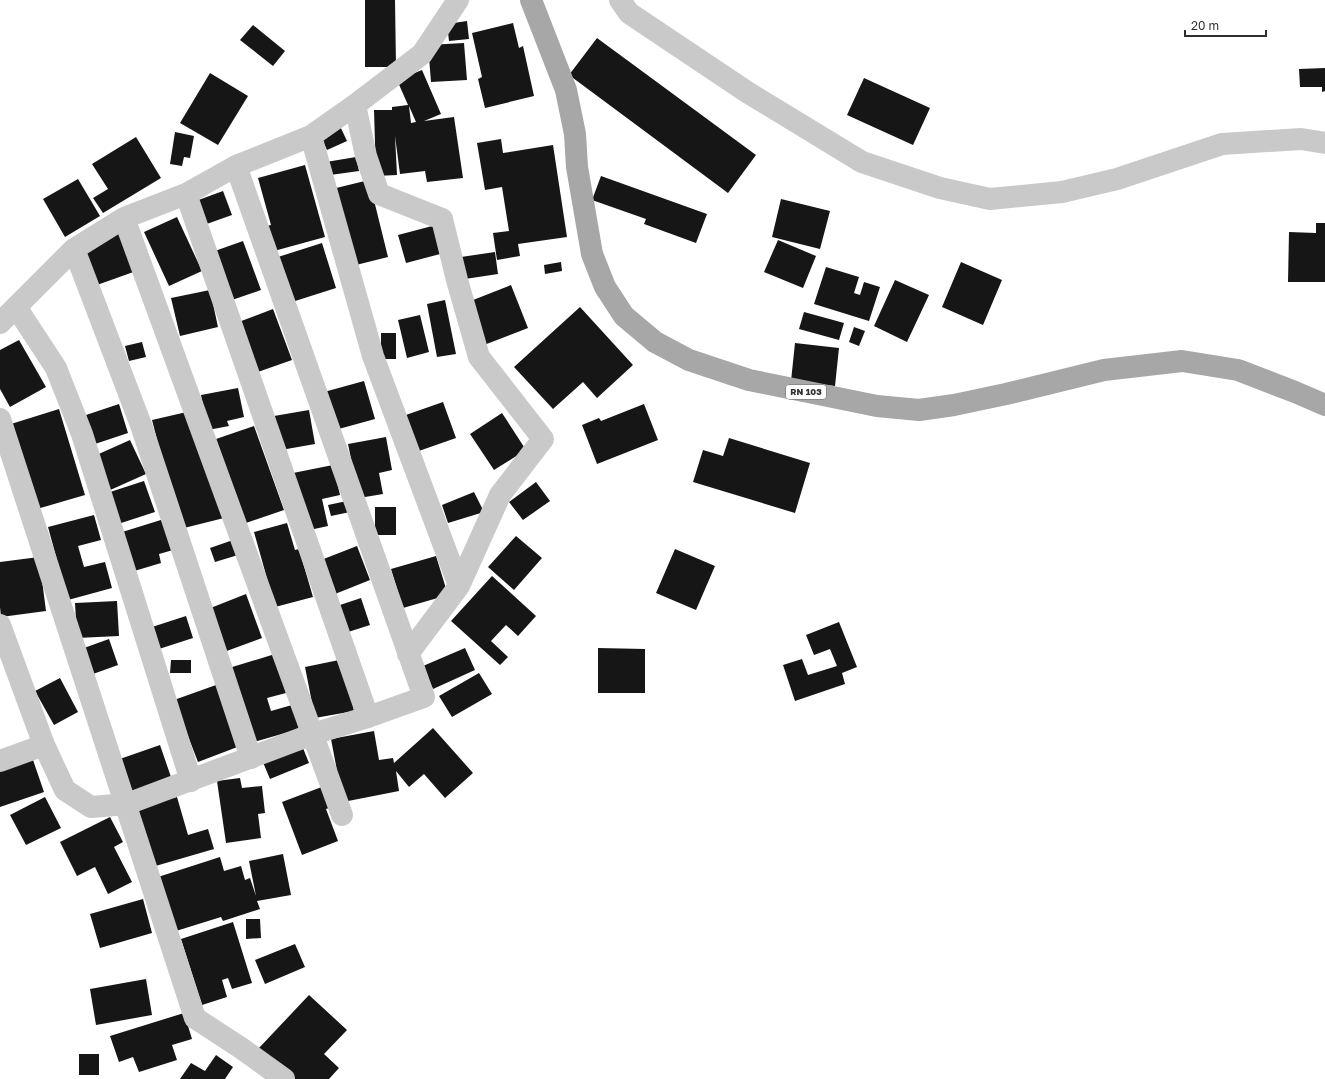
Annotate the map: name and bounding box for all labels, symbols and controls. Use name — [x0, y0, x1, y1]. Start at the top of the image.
scale bar — [1185, 12, 1266, 38]
text: 20 m — [1191, 18, 1219, 33]
road number: RN 103 — [786, 385, 826, 399]

